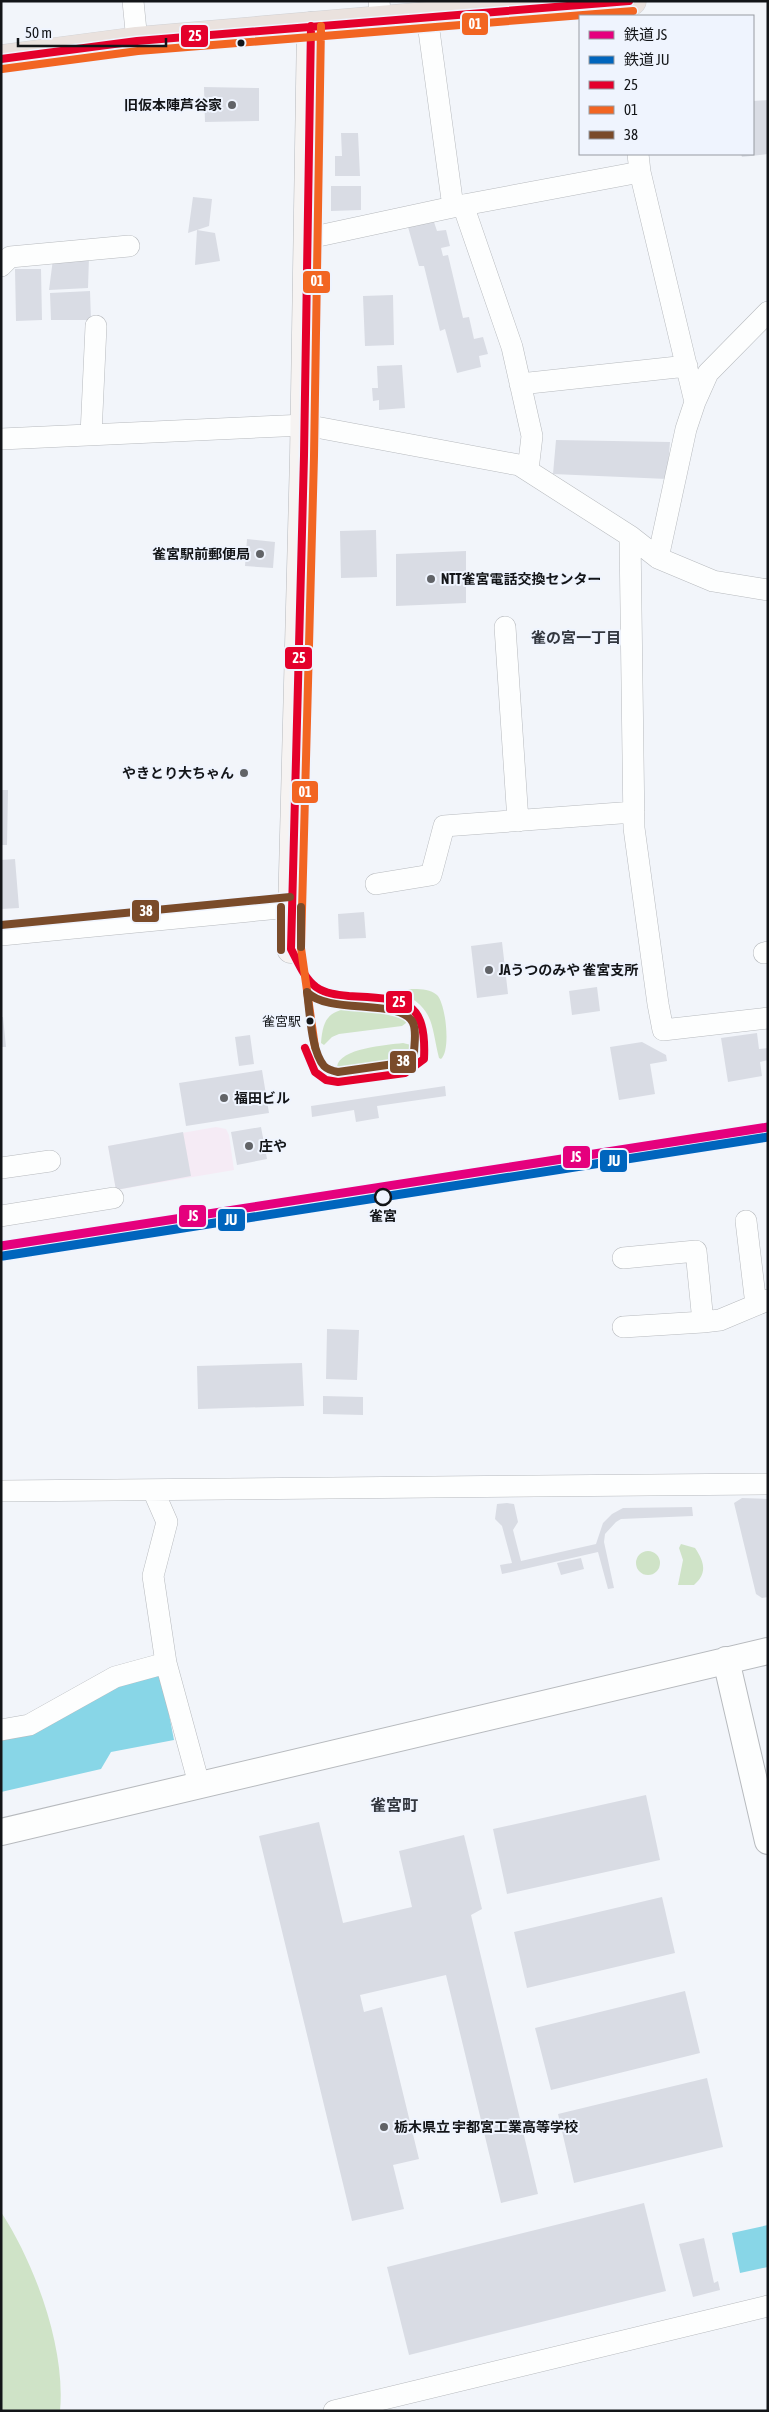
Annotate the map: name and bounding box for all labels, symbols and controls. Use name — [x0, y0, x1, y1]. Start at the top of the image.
line badge: 01 — [461, 12, 489, 36]
scale bar — [18, 15, 165, 47]
legend — [579, 15, 754, 155]
text: 01 — [468, 16, 482, 32]
text: 50 m — [25, 24, 52, 41]
line badge: 25 — [180, 24, 209, 48]
text: 鉄道 JS — [624, 26, 667, 43]
text: 25 — [188, 28, 202, 44]
unlabelled marker — [236, 38, 246, 48]
text: 鉄道 JU — [624, 51, 670, 68]
text: 25 — [624, 76, 638, 93]
place label: 旧仮本陣芦谷家 — [124, 97, 222, 113]
marker: 旧仮本陣芦谷家 — [226, 99, 238, 111]
text: 01 — [624, 101, 638, 118]
text: 38 — [624, 126, 638, 143]
line badge: 01 — [302, 270, 331, 294]
text: 01 — [310, 273, 324, 289]
place label: 雀宮駅前郵便局 — [152, 546, 250, 562]
marker: 雀宮駅前郵便局 — [254, 548, 266, 560]
place label: NTT雀宮電話交換センター — [441, 571, 602, 587]
marker: NTT雀宮電話交換センター — [425, 573, 437, 585]
district label: 雀の宮一丁目 — [531, 629, 621, 646]
line badge: 25 — [284, 646, 313, 670]
text: 25 — [292, 650, 306, 666]
place label: やきとり大ちゃん — [122, 765, 234, 781]
marker: やきとり大ちゃん — [238, 767, 250, 779]
line badge: 01 — [291, 780, 319, 804]
text: 01 — [298, 784, 312, 800]
line badge: 38 — [131, 899, 160, 923]
text: 38 — [139, 903, 153, 919]
place label: JAうつのみや 雀宮支所 — [498, 962, 638, 978]
marker: JAうつのみや 雀宮支所 — [483, 964, 495, 976]
line badge: 25 — [385, 990, 413, 1014]
text: 25 — [392, 994, 406, 1010]
place label: 雀宮駅 — [262, 1014, 301, 1029]
marker: 雀宮駅 — [305, 1016, 315, 1026]
line badge: 38 — [389, 1050, 417, 1074]
text: 38 — [396, 1053, 410, 1069]
place label: 福田ビル — [234, 1090, 290, 1106]
marker: 福田ビル — [218, 1092, 230, 1104]
place label: 庄や — [259, 1138, 287, 1154]
marker: 庄や — [243, 1140, 255, 1152]
line badge: JS — [562, 1145, 591, 1169]
text: JS — [570, 1149, 581, 1165]
line badge: JU — [599, 1149, 628, 1173]
text: JU — [607, 1153, 620, 1169]
marker: 雀宮 — [374, 1188, 392, 1206]
line badge: JS — [178, 1204, 207, 1228]
text: JS — [187, 1208, 198, 1224]
line badge: JU — [217, 1208, 246, 1232]
place label: 雀宮 — [369, 1208, 397, 1224]
text: JU — [224, 1212, 237, 1228]
district label: 雀宮町 — [370, 1796, 418, 1814]
place label: 栃木県立 宇都宮工業高等学校 — [394, 2119, 578, 2135]
marker: 栃木県立 宇都宮工業高等学校 — [378, 2121, 390, 2133]

